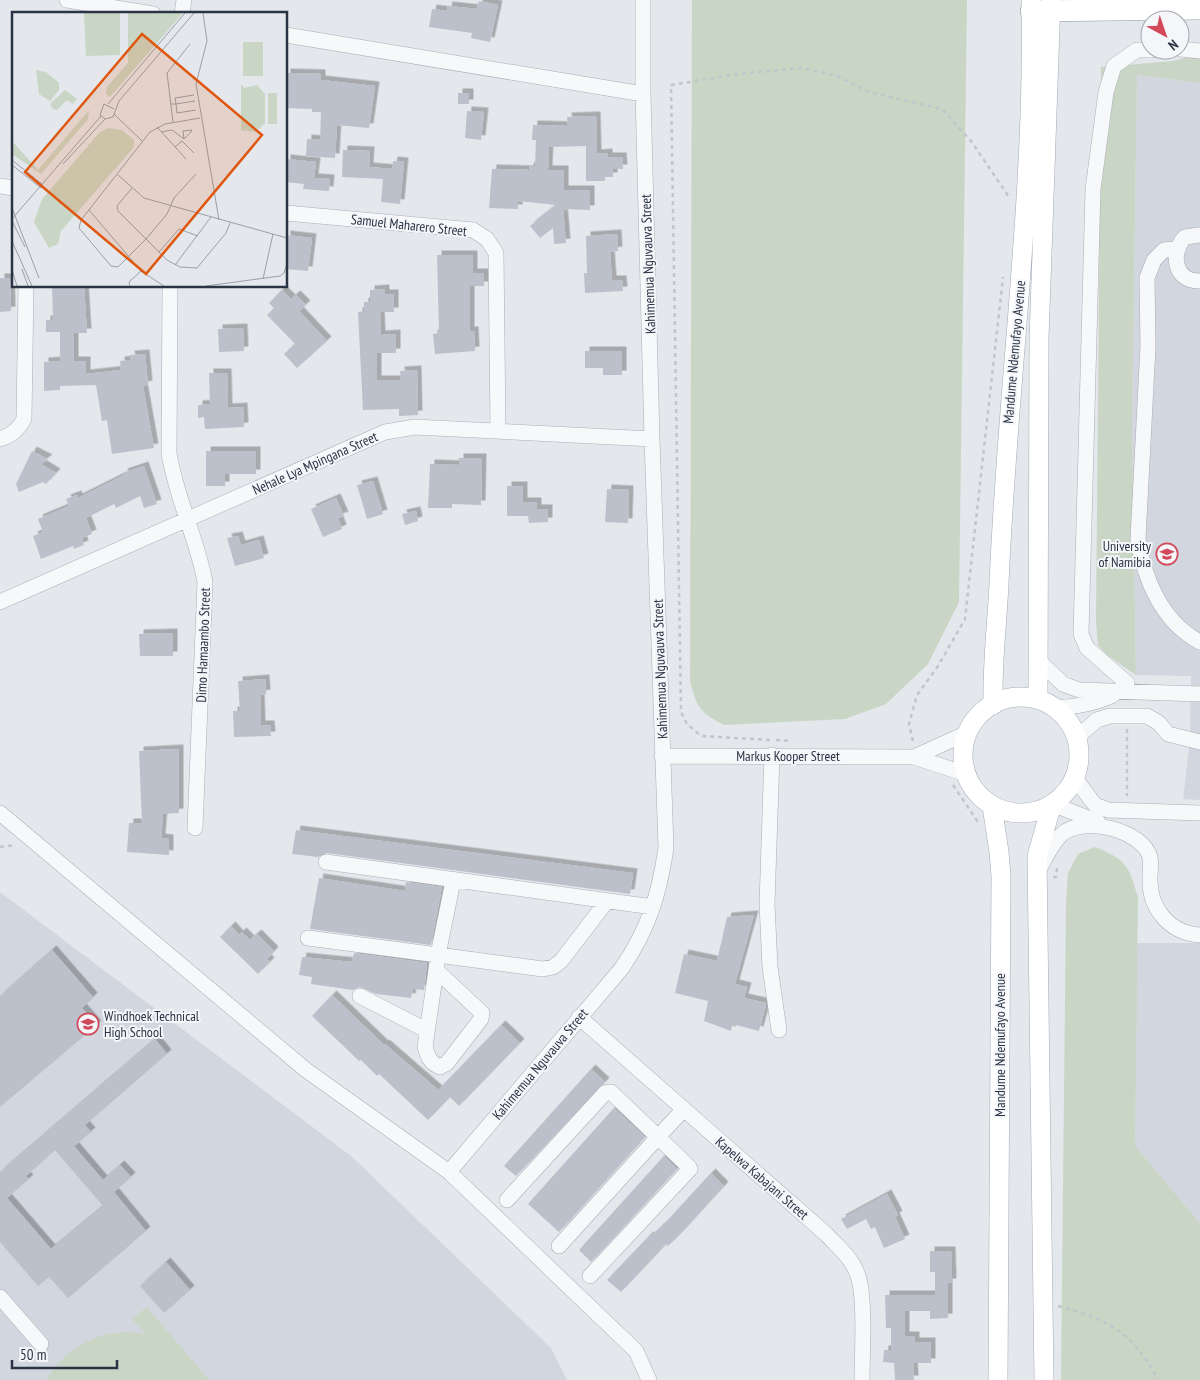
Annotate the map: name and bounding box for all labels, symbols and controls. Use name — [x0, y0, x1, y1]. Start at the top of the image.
north arrow — [1140, 10, 1190, 60]
inset map — [12, 12, 288, 288]
text: N — [1165, 36, 1182, 54]
street label: Kahimemua Nguvauva Street — [637, 194, 659, 334]
street label: Samuel Maharero Street — [350, 210, 468, 240]
street label: Mandume Ndemufayo Avenue — [999, 279, 1029, 424]
street label: Nehale Lya Mpingana Street — [250, 427, 381, 499]
place label: University of Namibia — [1099, 537, 1152, 571]
school or university icon: University of Namibia — [1155, 542, 1179, 566]
street label: Dimo Hamaambo Street — [192, 587, 214, 703]
street label: Kahimemua Nguvauva Street — [649, 599, 671, 739]
street label: Markus Kooper Street — [736, 747, 840, 765]
street label: Mandume Ndemufayo Avenue — [991, 973, 1009, 1117]
street label: Kahimemua Nguvauva Street — [488, 1005, 592, 1123]
place label: Windhoek Technical High School — [104, 1007, 200, 1041]
school or university icon: Windhoek Technical High School — [76, 1012, 100, 1036]
street label: Kapelwa Kabajani Street — [712, 1133, 812, 1224]
scale bar — [12, 1338, 118, 1370]
text: 50 m — [20, 1345, 46, 1364]

